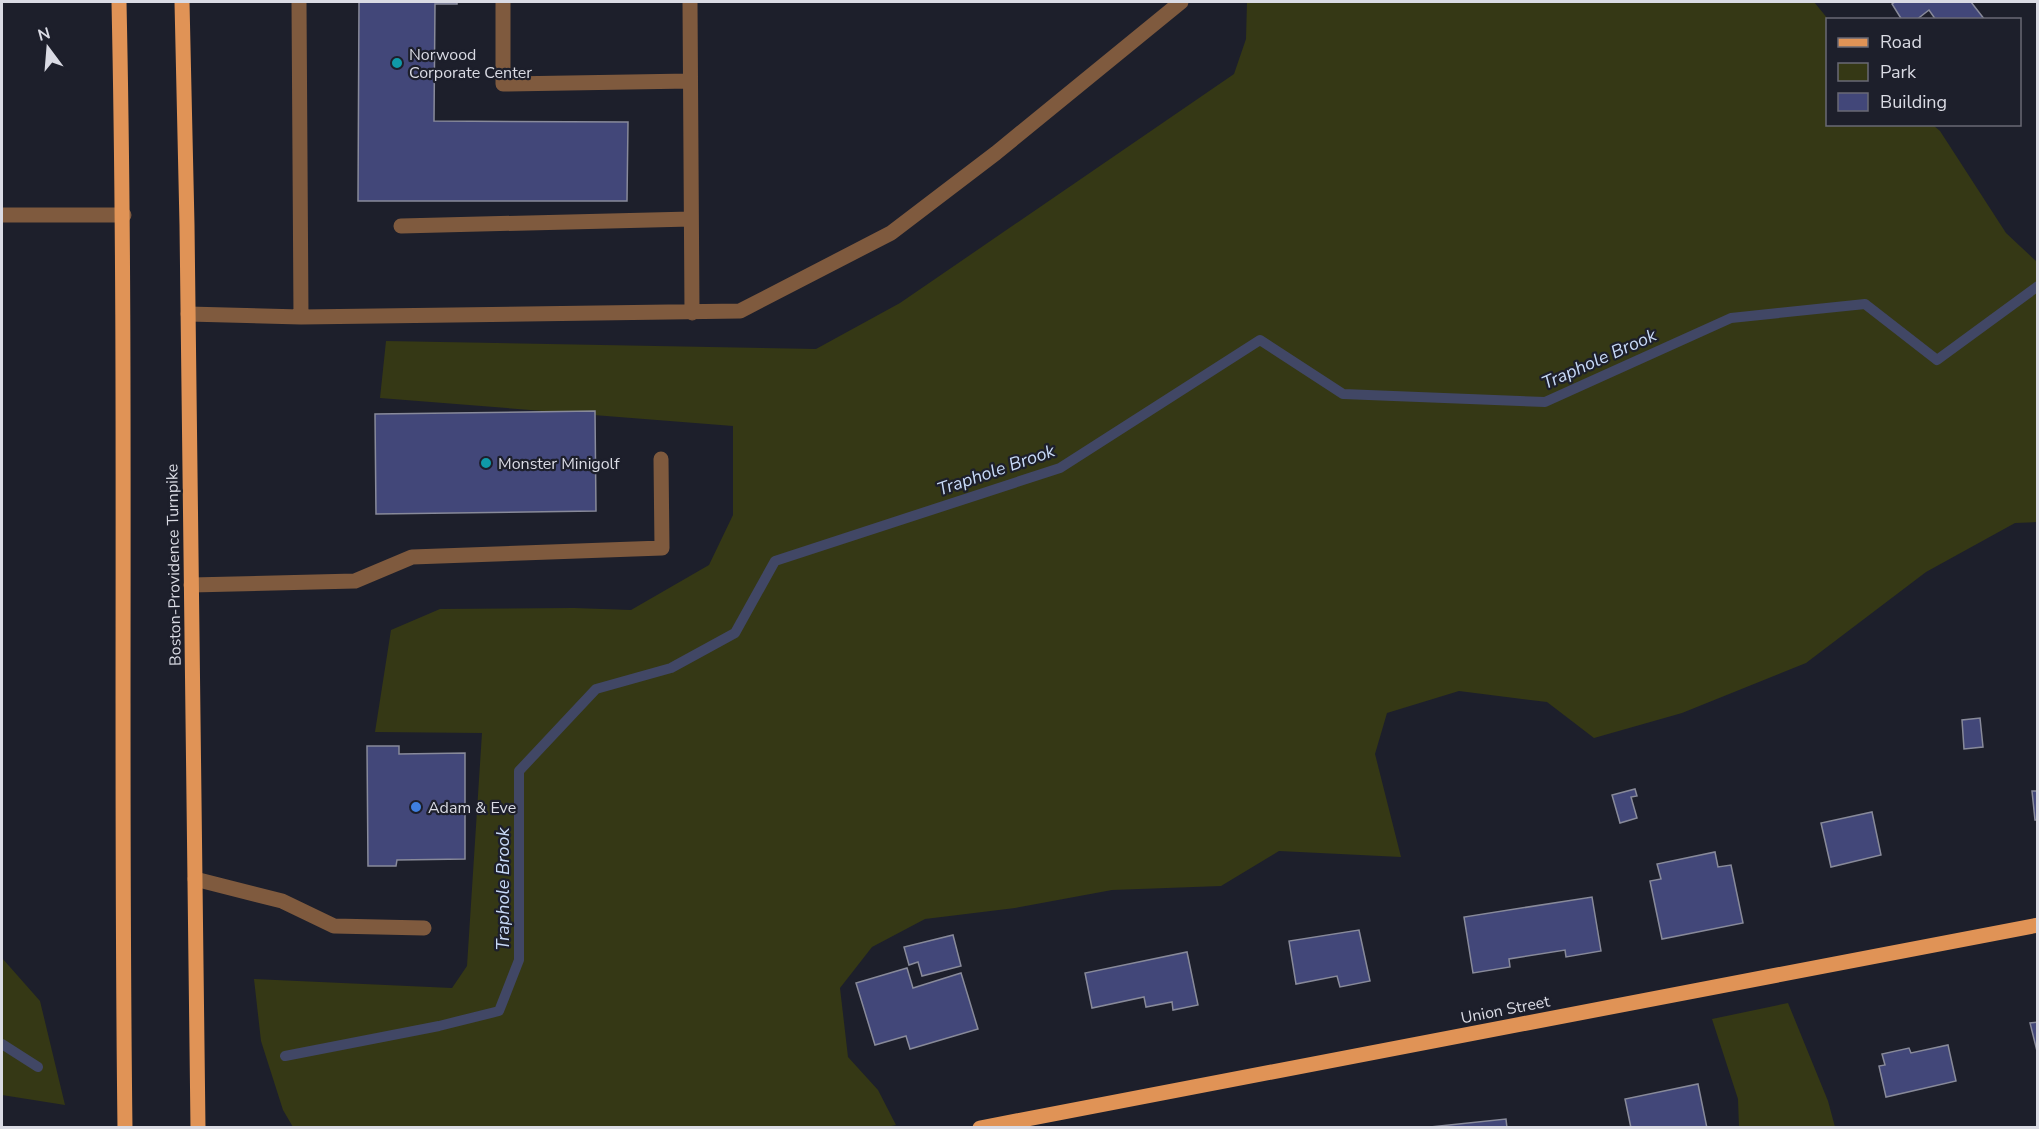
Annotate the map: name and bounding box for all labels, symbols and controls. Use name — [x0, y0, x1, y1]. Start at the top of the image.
north arrow — [18, 18, 78, 78]
legend — [1826, 18, 2021, 126]
text: N — [35, 22, 53, 47]
text: Road — [1880, 30, 1922, 54]
place label: Norwood Corporate Center — [409, 44, 532, 84]
marker: Norwood Corporate Center — [390, 56, 404, 70]
text: Park — [1880, 60, 1917, 84]
text: Building — [1880, 90, 1947, 114]
water label: Traphole Brook — [1538, 323, 1661, 395]
water label: Traphole Brook — [934, 438, 1059, 501]
place label: Monster Minigolf — [498, 453, 620, 475]
marker: Monster Minigolf — [479, 456, 493, 470]
street label: Boston-Providence Turnpike — [161, 464, 187, 666]
place label: Adam & Eve — [428, 797, 516, 819]
marker: Adam & Eve — [409, 800, 423, 814]
water label: Traphole Brook — [491, 826, 515, 951]
street label: Union Street — [1459, 991, 1552, 1029]

